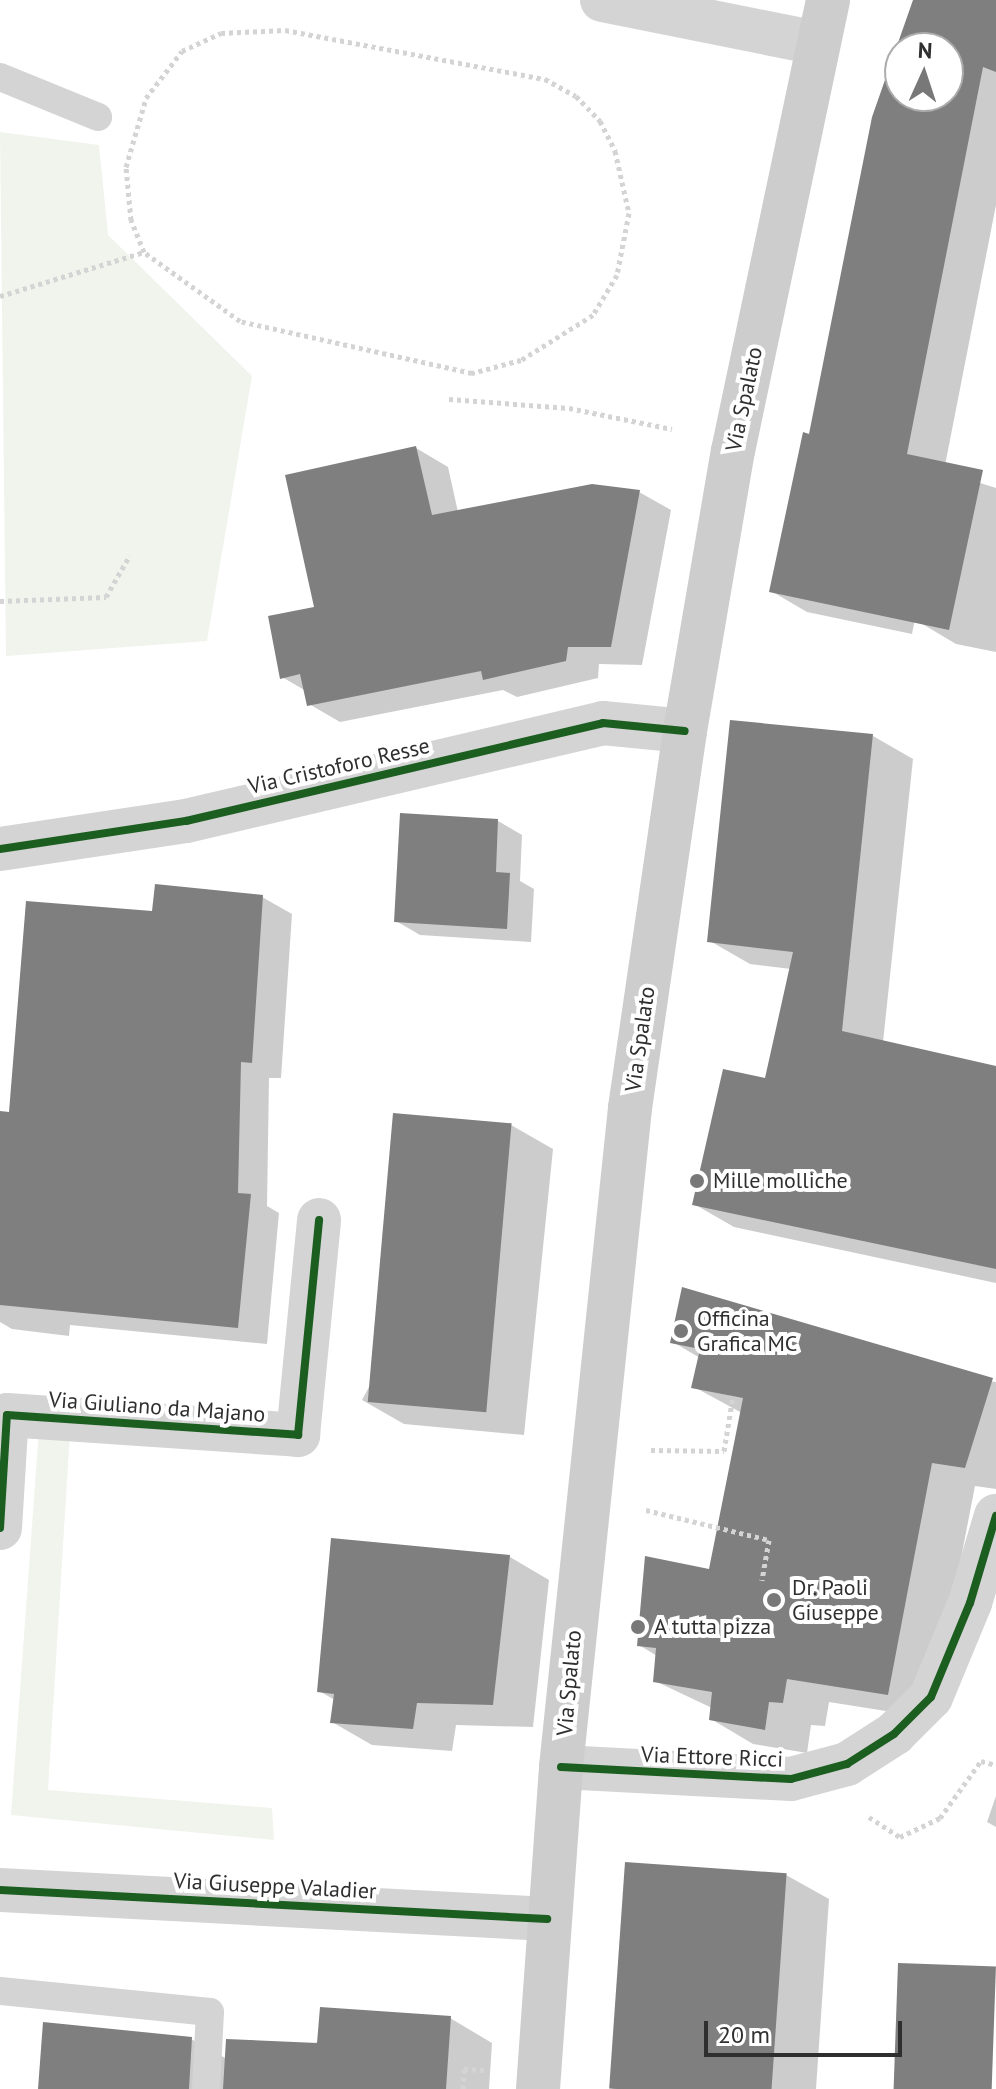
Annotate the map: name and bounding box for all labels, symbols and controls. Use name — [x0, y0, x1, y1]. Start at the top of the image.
north arrow — [884, 32, 964, 112]
text: N — [917, 36, 933, 64]
street label: Via Spalato — [720, 344, 768, 454]
street label: Via Cristoforo Resse — [246, 732, 432, 800]
street label: Via Spalato — [620, 985, 660, 1093]
place label: Mille molliche — [713, 1168, 848, 1194]
marker: Mille molliche — [688, 1172, 706, 1190]
place label: Officina Grafica MC — [697, 1305, 797, 1356]
marker: Officina Grafica MC — [672, 1322, 690, 1340]
street label: Via Giuliano da Majano — [48, 1386, 266, 1428]
place label: Dr. Paoli Giuseppe — [792, 1574, 879, 1626]
marker: Dr. Paoli Giuseppe — [763, 1589, 785, 1611]
place label: A tutta pizza — [654, 1614, 772, 1640]
marker: A tutta pizza — [629, 1618, 647, 1636]
street label: Via Spalato — [551, 1629, 587, 1737]
street label: Via Ettore Ricci — [640, 1741, 784, 1773]
street label: Via Giuseppe Valadier — [173, 1867, 377, 1905]
scale bar — [708, 2005, 906, 2055]
text: 20 m — [718, 2019, 770, 2050]

